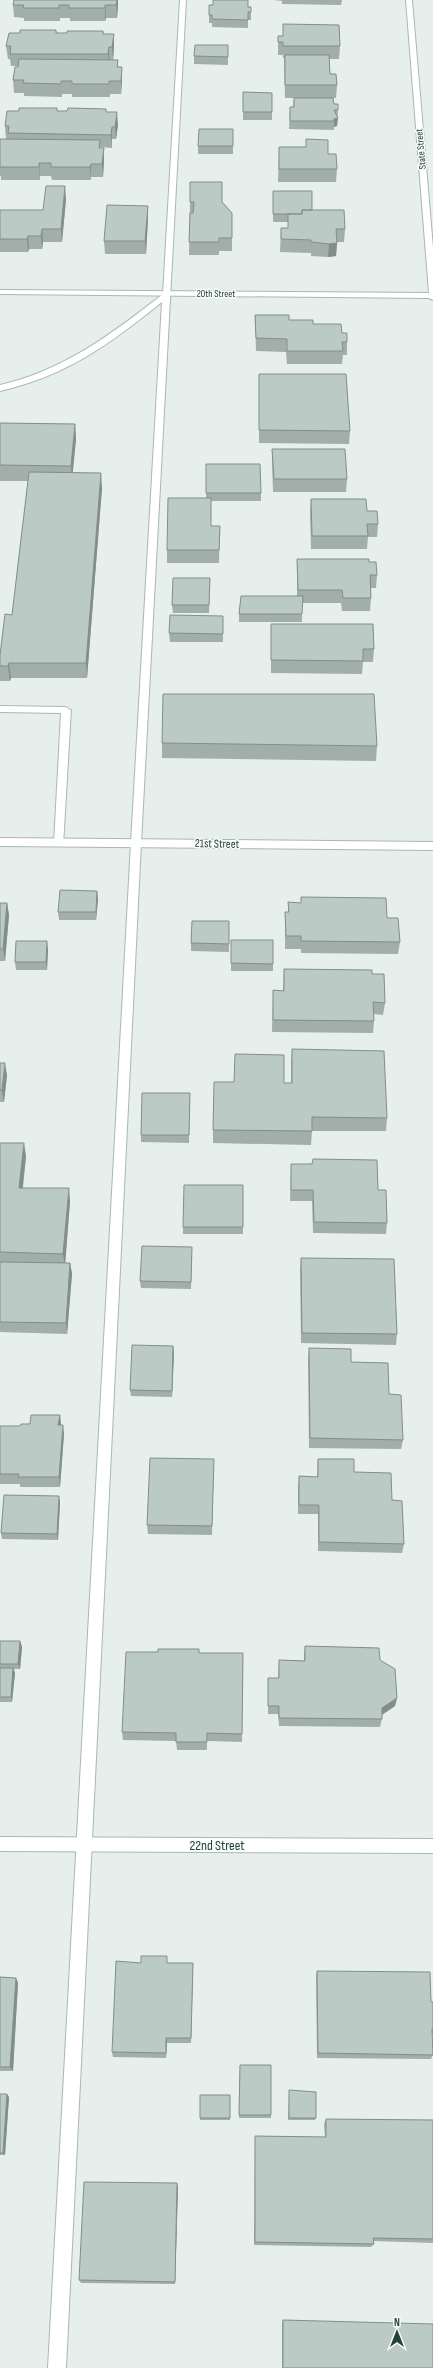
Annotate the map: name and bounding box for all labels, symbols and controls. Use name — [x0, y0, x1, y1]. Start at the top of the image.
street label: State Street — [413, 128, 429, 170]
street label: 20th Street — [197, 288, 235, 300]
street label: 21st Street — [195, 836, 240, 852]
street label: 22nd Street — [189, 1837, 245, 1854]
north arrow — [377, 2312, 417, 2352]
text: N — [394, 2316, 400, 2329]

